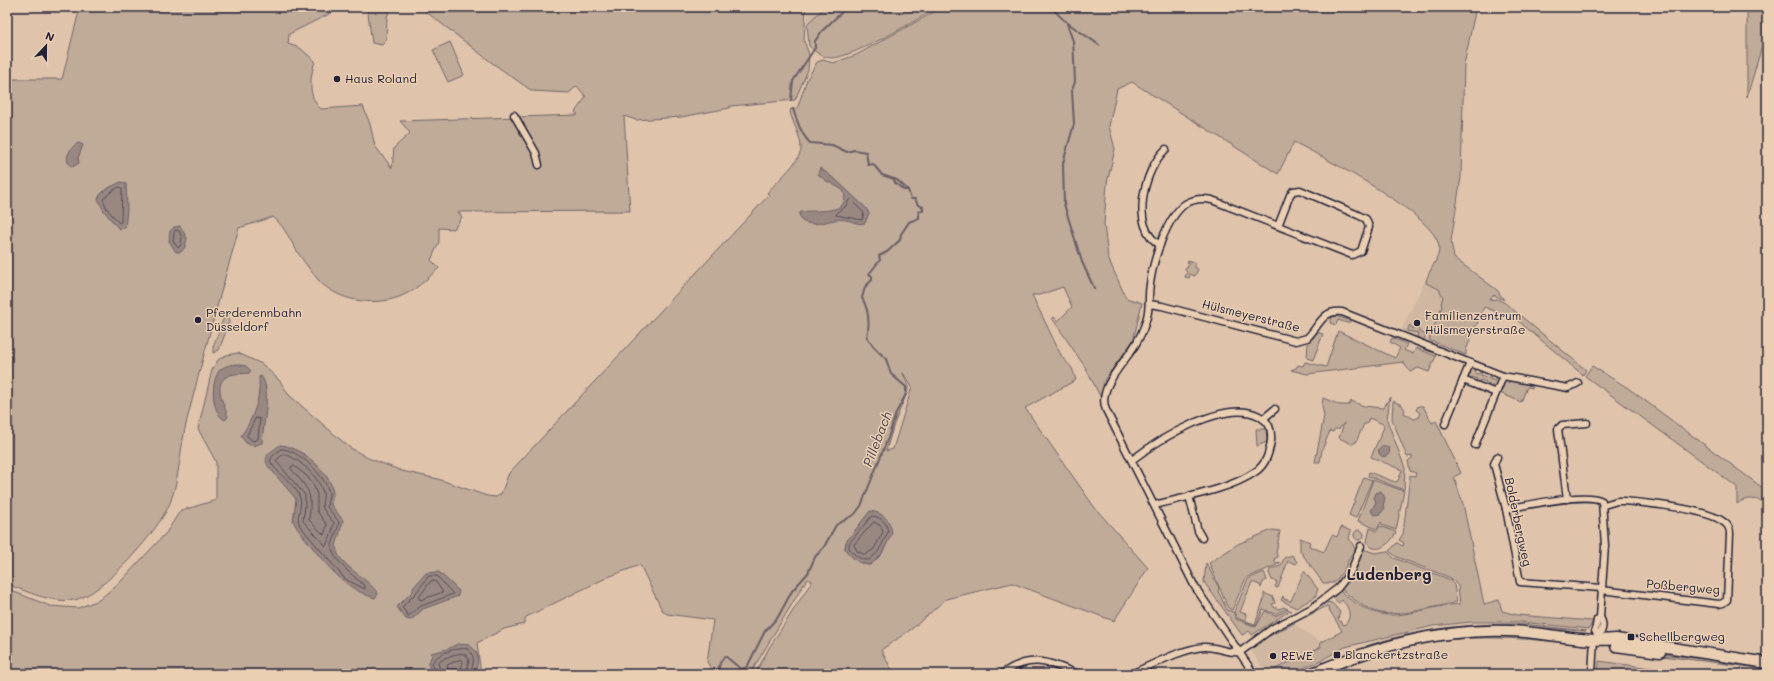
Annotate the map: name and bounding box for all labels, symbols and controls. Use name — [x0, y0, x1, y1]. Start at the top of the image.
north arrow — [26, 26, 66, 66]
text: N — [43, 28, 57, 45]
place label: Haus Roland — [345, 70, 417, 86]
marker: Haus Roland — [332, 74, 342, 84]
street label: Hülsmeyerstraße — [1201, 295, 1302, 335]
place label: Pferderennbahn Düsseldorf — [206, 304, 302, 334]
place label: Familienzentrum Hülsmeyerstraße — [1425, 307, 1525, 337]
marker: Pferderennbahn Düsseldorf — [193, 315, 203, 325]
marker: Familienzentrum Hülsmeyerstraße — [1412, 318, 1422, 328]
water label: Pillebach — [858, 409, 895, 469]
street label: Bolderbergweg — [1502, 476, 1536, 568]
district label: Ludenberg — [1347, 563, 1431, 584]
street label: Poßbergweg — [1646, 575, 1721, 597]
place label: Schellbergweg — [1639, 628, 1725, 644]
marker: Schellbergweg — [1626, 632, 1636, 642]
place label: Blanckertzstraße — [1345, 646, 1448, 662]
place label: REWE — [1281, 647, 1313, 663]
marker: Blanckertzstraße — [1332, 650, 1342, 660]
marker: REWE — [1268, 651, 1278, 661]

